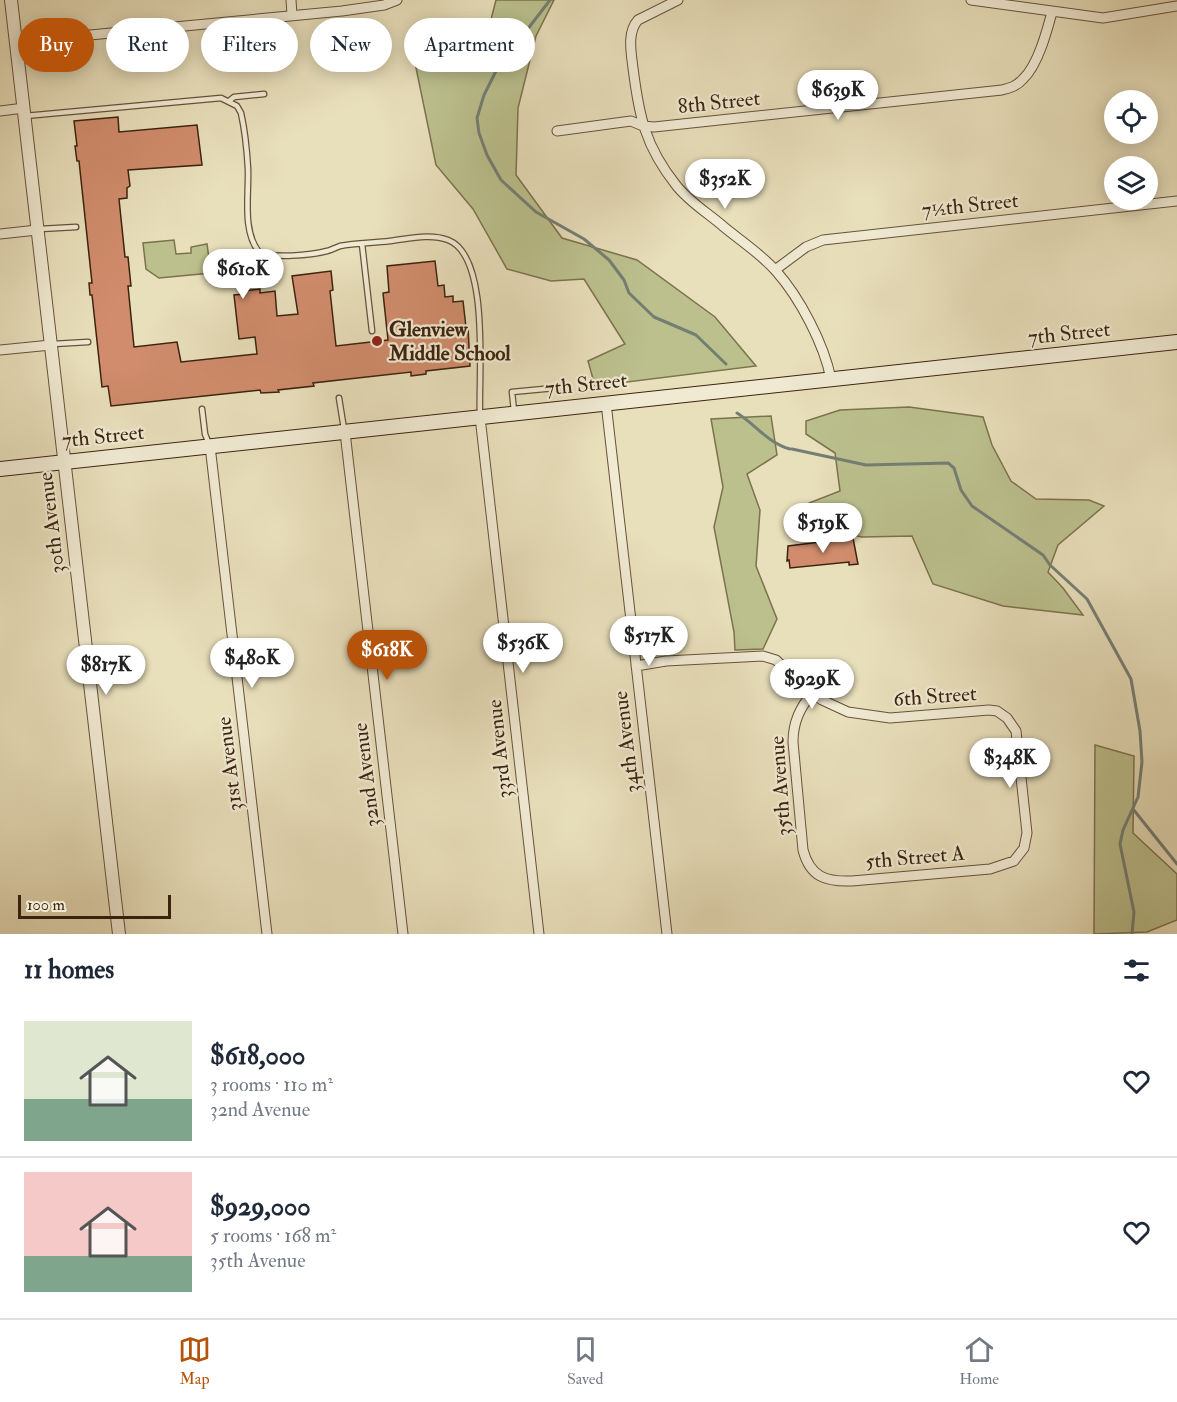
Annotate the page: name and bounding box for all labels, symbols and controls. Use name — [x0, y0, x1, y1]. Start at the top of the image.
chip: Buy — [18, 18, 94, 72]
chip: Rent — [106, 18, 189, 72]
chip: Filters — [201, 18, 298, 72]
chip: New — [310, 18, 392, 72]
chip: Apartment — [404, 18, 535, 72]
pin: $639K — [796, 70, 880, 121]
text: $639K — [811, 77, 865, 102]
street label: 8th Street — [677, 85, 762, 120]
map controls — [1104, 90, 1158, 210]
button: locate — [1104, 90, 1158, 144]
button: layers — [1104, 156, 1158, 210]
pin: $352K — [683, 159, 767, 210]
text: $352K — [699, 166, 751, 191]
street label: 7½th Street — [920, 187, 1020, 224]
pin: $610K — [201, 249, 285, 300]
text: $610K — [217, 256, 269, 281]
place label: Glenview Middle School — [388, 316, 511, 367]
street label: 7th Street — [1027, 316, 1112, 351]
marker: Glenview Middle School — [370, 334, 384, 348]
street label: 7th Street — [544, 367, 629, 402]
street label: 7th Street — [61, 419, 146, 454]
street label: 30th Avenue — [32, 471, 71, 575]
pin: $519K — [781, 503, 865, 554]
text: $519K — [797, 510, 849, 535]
pin: $517K — [607, 616, 691, 667]
pin: $536K — [481, 623, 565, 674]
text: $517K — [624, 623, 674, 648]
pin: $618K — [345, 630, 429, 681]
text: $536K — [497, 630, 549, 655]
text: $618K — [361, 637, 413, 662]
pin: $480K — [210, 638, 294, 689]
pin: $817K — [64, 645, 148, 696]
text: $480K — [224, 645, 280, 670]
text: $817K — [80, 652, 132, 677]
pin: $929K — [770, 659, 854, 710]
text: $929K — [784, 666, 840, 691]
street label: 6th Street — [892, 680, 978, 713]
street label: 34th Avenue — [607, 689, 646, 794]
street label: 33rd Avenue — [481, 698, 518, 800]
street label: 31st Avenue — [210, 715, 249, 813]
street label: 32nd Avenue — [347, 721, 386, 829]
street label: 35th Avenue — [764, 735, 797, 837]
pin: $348K — [968, 738, 1052, 789]
text: $348K — [983, 745, 1037, 770]
street label: 5th Street A — [864, 840, 966, 875]
scale bar — [18, 892, 171, 920]
text: 100 m — [27, 895, 65, 915]
text: 11 homes — [24, 954, 114, 986]
icon: filters — [1120, 954, 1153, 987]
text: $618,000 — [210, 1040, 305, 1072]
icon: home — [72, 1045, 144, 1117]
icon: heart — [1120, 1065, 1153, 1098]
text: 3 rooms · 110 m² — [210, 1072, 333, 1097]
text: 32nd Avenue — [210, 1097, 310, 1122]
text: $929,000 — [210, 1191, 311, 1223]
icon: home — [72, 1196, 144, 1268]
icon: heart — [1120, 1216, 1153, 1249]
text: 5 rooms · 168 m² — [210, 1223, 336, 1248]
text: 35th Avenue — [210, 1248, 306, 1273]
tab: Map — [178, 1333, 211, 1389]
tab: Saved — [567, 1333, 603, 1389]
tab: Home — [959, 1333, 999, 1389]

